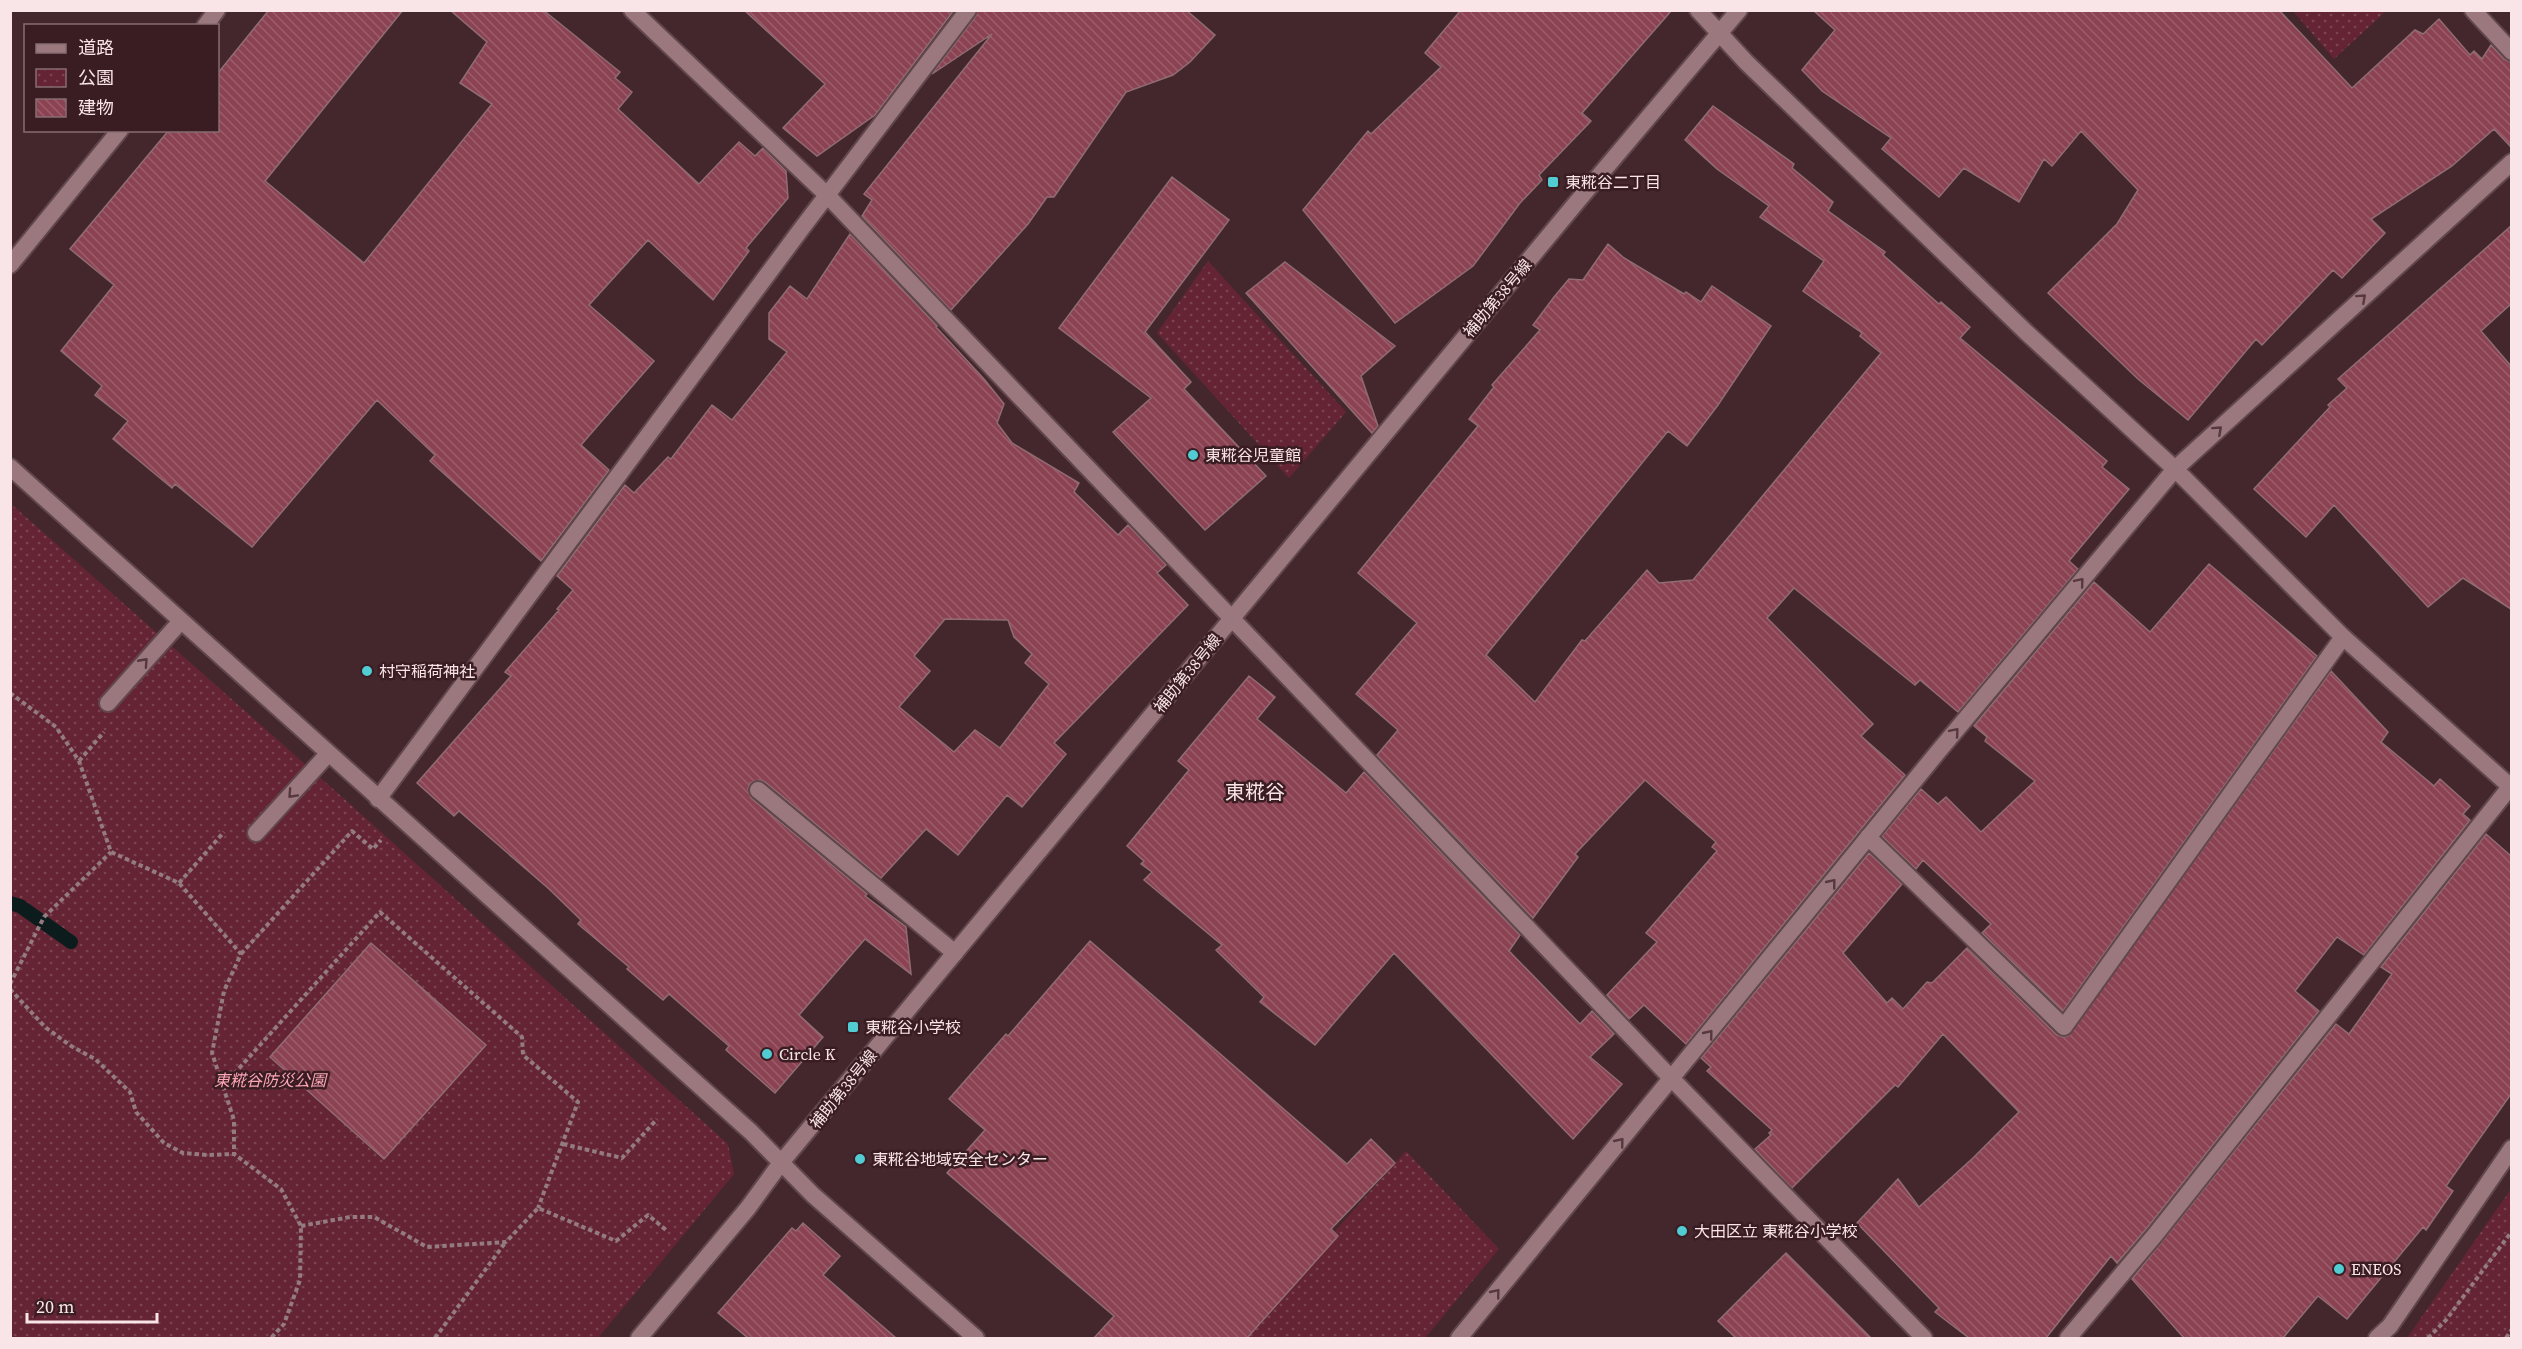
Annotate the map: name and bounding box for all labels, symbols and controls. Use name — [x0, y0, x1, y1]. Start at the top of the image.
legend — [24, 24, 219, 132]
text: 道路 — [78, 35, 114, 60]
text: 公園 — [78, 65, 114, 90]
text: 建物 — [78, 95, 114, 120]
place label: 東糀谷二丁目 — [1565, 171, 1661, 193]
marker: 東糀谷二丁目 — [1546, 175, 1560, 189]
street label: 補助第38号線 — [1458, 254, 1536, 342]
one-way arrow — [2355, 295, 2366, 306]
one-way arrow — [2211, 426, 2222, 437]
place label: 東糀谷児童館 — [1205, 444, 1301, 466]
marker: 東糀谷児童館 — [1186, 448, 1200, 462]
one-way arrow — [2073, 578, 2084, 589]
street label: 補助第38号線 — [1148, 629, 1226, 717]
one-way arrow — [137, 658, 148, 669]
place label: 村守稲荷神社 — [379, 660, 475, 682]
marker: 村守稲荷神社 — [360, 664, 374, 678]
one-way arrow — [1948, 728, 1959, 739]
district label: 東糀谷 — [1225, 778, 1285, 806]
one-way arrow — [288, 787, 299, 798]
one-way arrow — [1824, 879, 1835, 890]
place label: 東糀谷小学校 — [865, 1016, 961, 1038]
marker: 東糀谷小学校 — [846, 1020, 860, 1034]
one-way arrow — [1701, 1030, 1712, 1041]
place label: Circle K — [779, 1043, 836, 1065]
street label: 補助第38号線 — [804, 1045, 882, 1133]
marker: Circle K — [760, 1047, 774, 1061]
park label: 東糀谷防災公園 — [214, 1069, 328, 1091]
one-way arrow — [1613, 1138, 1624, 1149]
place label: 東糀谷地域安全センター — [872, 1148, 1048, 1170]
marker: 東糀谷地域安全センター — [853, 1152, 867, 1166]
place label: 大田区立 東糀谷小学校 — [1694, 1220, 1858, 1242]
marker: 大田区立 東糀谷小学校 — [1675, 1224, 1689, 1238]
place label: ENEOS — [2351, 1258, 2401, 1280]
marker: ENEOS — [2332, 1262, 2346, 1276]
scale bar — [27, 1286, 158, 1324]
one-way arrow — [1489, 1289, 1500, 1300]
text: 20 m — [36, 1294, 74, 1319]

